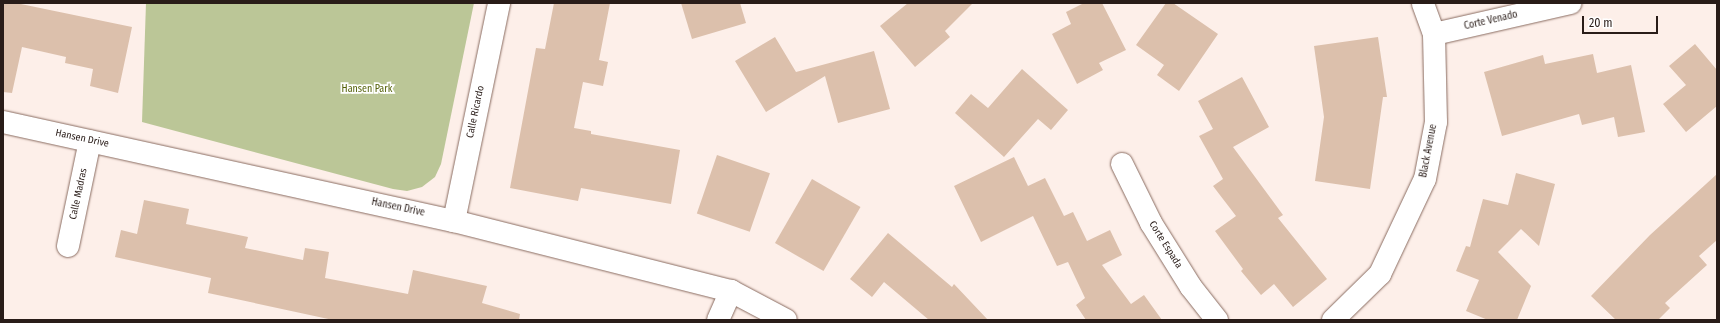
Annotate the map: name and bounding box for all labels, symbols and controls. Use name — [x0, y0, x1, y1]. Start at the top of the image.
scale bar — [1584, 8, 1660, 34]
street label: Corte Venado — [1463, 9, 1519, 33]
text: 20 m — [1589, 16, 1613, 30]
park label: Hansen Park — [342, 84, 392, 96]
street label: Calle Ricardo — [465, 85, 487, 139]
street label: Black Avenue — [1418, 123, 1440, 179]
street label: Hansen Drive — [54, 127, 110, 151]
street label: Calle Madras — [68, 167, 90, 221]
street label: Hansen Drive — [370, 196, 426, 220]
street label: Corte Espada — [1146, 219, 1184, 271]

